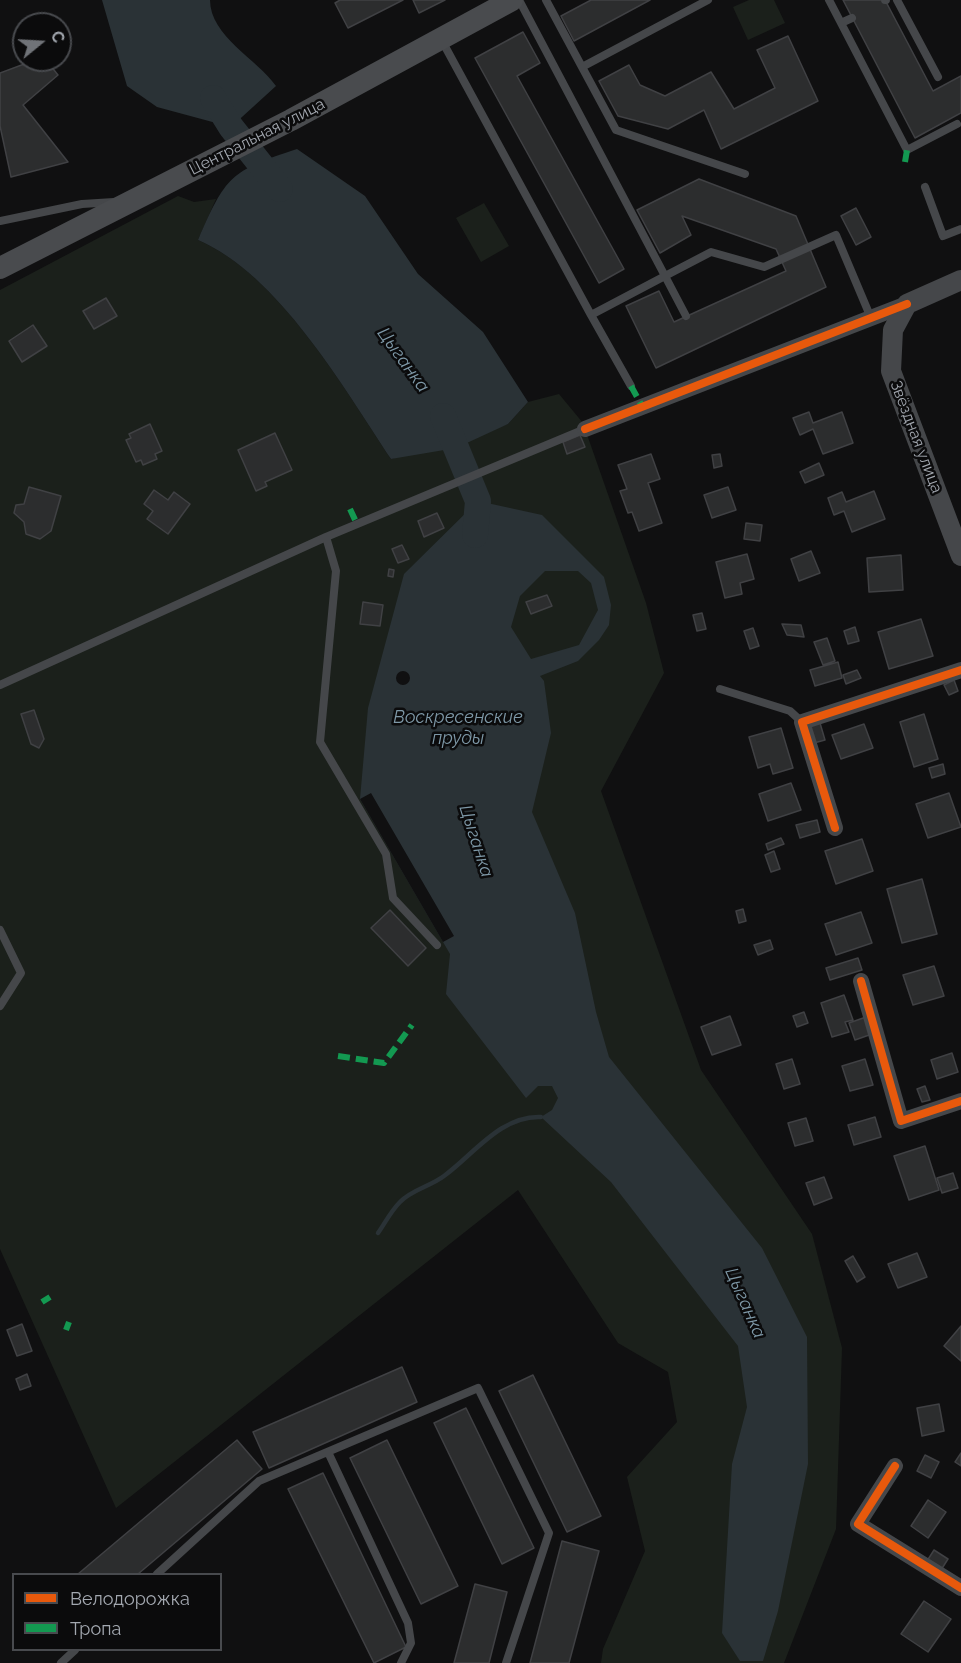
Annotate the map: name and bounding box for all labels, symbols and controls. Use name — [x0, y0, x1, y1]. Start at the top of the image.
north arrow — [12, 12, 72, 72]
text: С — [47, 29, 68, 45]
street label: Центральная улица — [186, 95, 328, 179]
water label: Цыганка — [372, 323, 434, 397]
street label: Звёздная улица — [886, 378, 946, 496]
water label: Воскресенские пруды — [393, 707, 523, 750]
water label: Цыганка — [454, 802, 498, 880]
water label: Цыганка — [720, 1265, 770, 1341]
legend — [12, 1573, 222, 1651]
text: Велодорожка — [70, 1588, 190, 1609]
text: Тропа — [70, 1618, 121, 1639]

